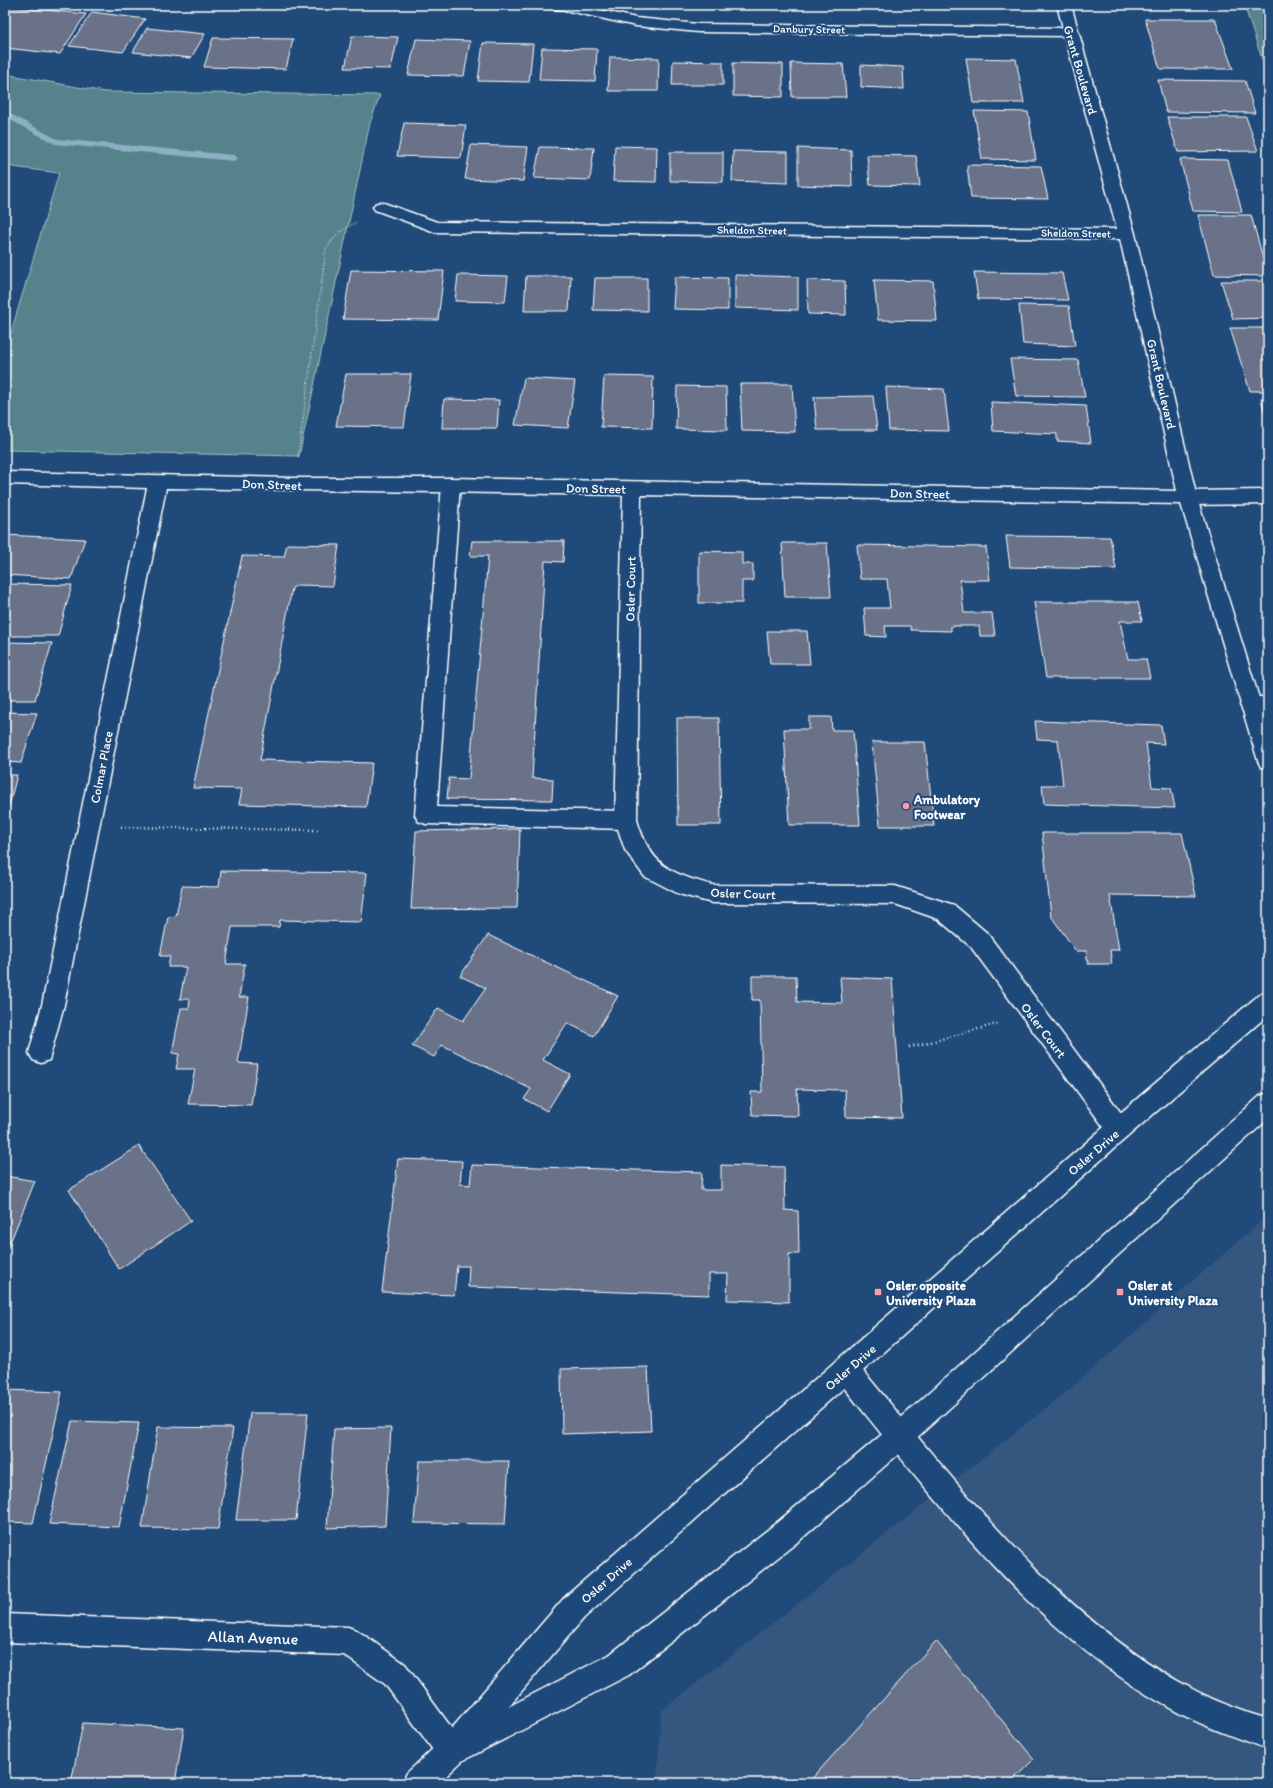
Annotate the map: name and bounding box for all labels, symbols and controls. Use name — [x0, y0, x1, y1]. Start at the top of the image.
street label: Danbury Street — [773, 22, 845, 37]
street label: Grant Boulevard — [1061, 24, 1100, 117]
street label: Sheldon Street — [717, 223, 787, 238]
street label: Sheldon Street — [1041, 226, 1111, 241]
street label: Grant Boulevard — [1144, 337, 1179, 431]
street label: Don Street — [242, 476, 302, 493]
street label: Don Street — [566, 480, 626, 497]
street label: Don Street — [890, 485, 950, 502]
street label: Osler Court — [622, 556, 639, 622]
street label: Colmar Place — [87, 730, 116, 805]
place label: Ambulatory Footwear — [913, 792, 981, 822]
marker: Ambulatory Footwear — [901, 801, 911, 811]
street label: Osler Court — [710, 885, 776, 902]
street label: Osler Court — [1018, 1000, 1069, 1061]
street label: Osler Drive — [1065, 1126, 1122, 1179]
place label: Osler opposite University Plaza — [886, 1278, 976, 1309]
place label: Osler at University Plaza — [1128, 1278, 1218, 1309]
marker: Osler opposite University Plaza — [873, 1287, 883, 1297]
marker: Osler at University Plaza — [1115, 1287, 1125, 1297]
street label: Osler Drive — [822, 1341, 879, 1394]
street label: Osler Drive — [578, 1554, 635, 1607]
street label: Allan Avenue — [207, 1626, 299, 1649]

